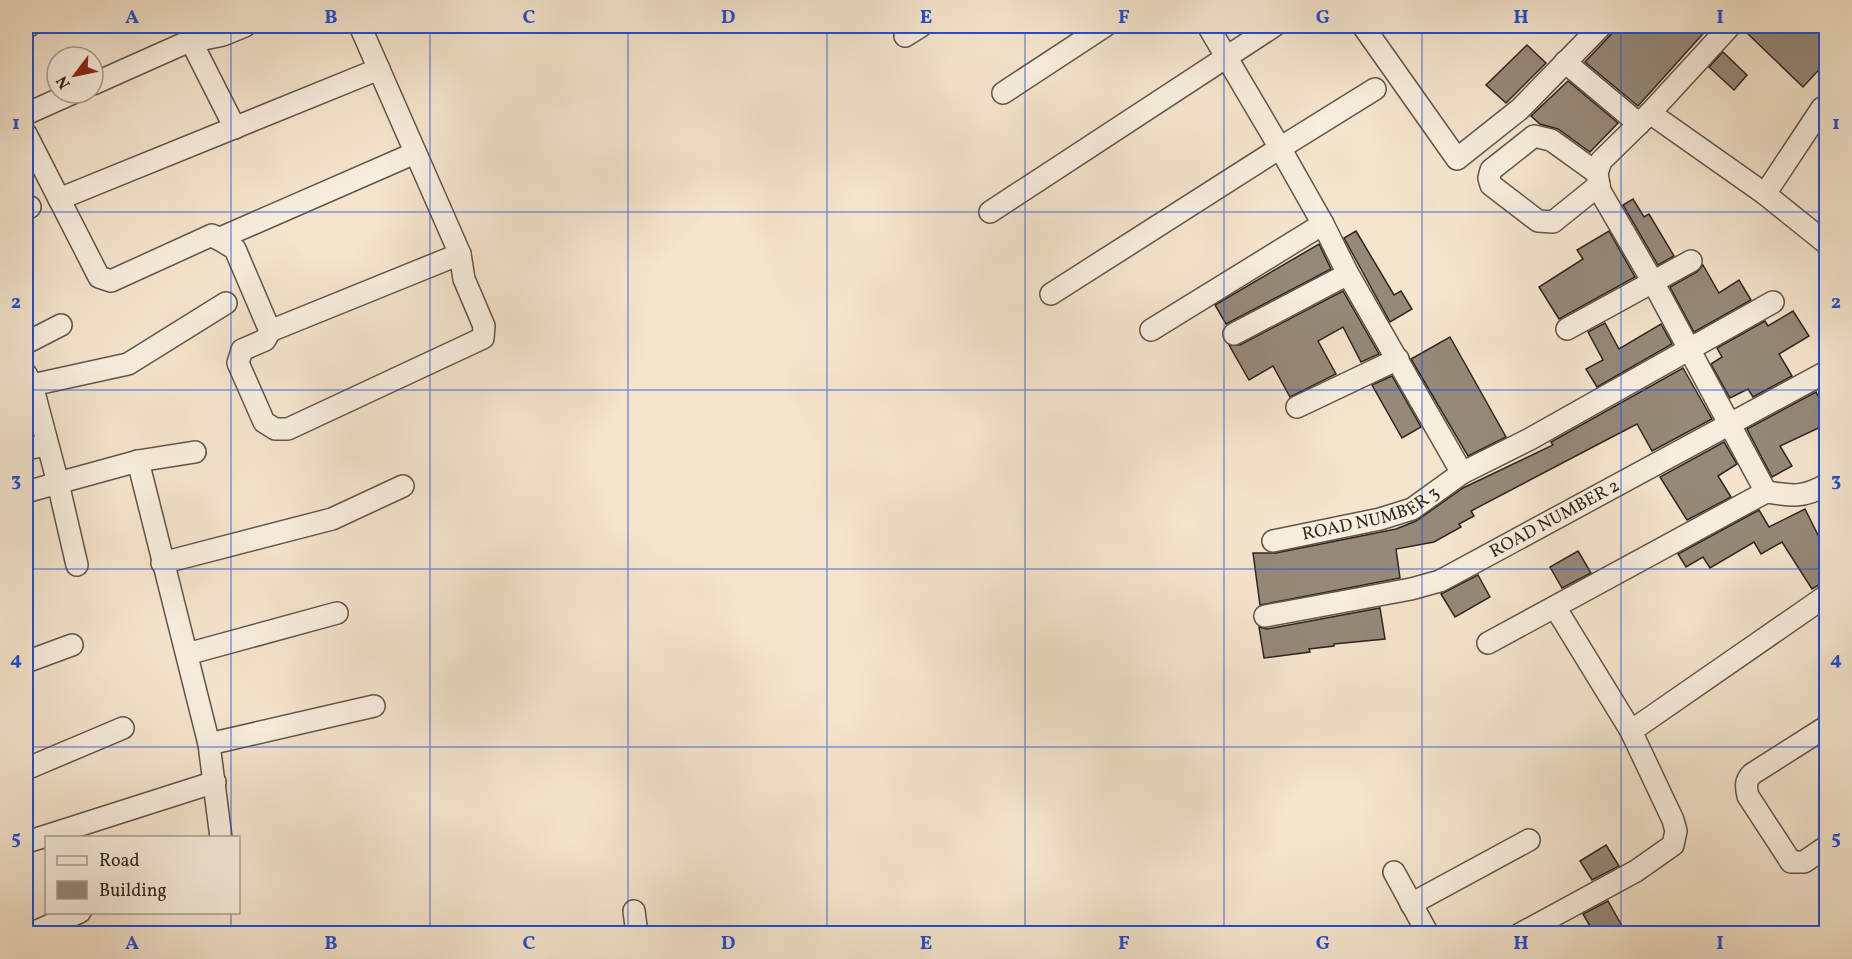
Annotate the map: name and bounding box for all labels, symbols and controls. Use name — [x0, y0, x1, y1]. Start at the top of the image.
text: A — [125, 4, 139, 32]
text: B — [324, 4, 338, 32]
text: C — [523, 4, 536, 32]
text: D — [721, 4, 735, 32]
text: E — [920, 4, 932, 32]
text: F — [1118, 4, 1130, 32]
text: G — [1316, 4, 1330, 32]
text: H — [1513, 4, 1529, 32]
text: I — [1716, 4, 1724, 32]
north arrow — [45, 45, 105, 105]
text: N — [51, 71, 76, 93]
text: 1 — [12, 110, 20, 138]
text: 1 — [1832, 110, 1840, 138]
text: 2 — [11, 289, 21, 317]
text: 2 — [1831, 289, 1841, 317]
text: 3 — [11, 467, 21, 495]
text: 3 — [1831, 467, 1841, 495]
street label: ROAD NUMBER 2 — [1485, 474, 1624, 564]
street label: ROAD NUMBER 3 — [1300, 481, 1445, 547]
text: 4 — [10, 646, 22, 674]
text: 4 — [1830, 646, 1842, 674]
text: 5 — [11, 825, 21, 853]
text: 5 — [1831, 825, 1841, 853]
legend — [45, 836, 240, 914]
text: Road — [99, 849, 140, 874]
text: Building — [99, 879, 167, 904]
text: A — [125, 930, 139, 958]
text: B — [324, 930, 338, 958]
text: C — [523, 930, 536, 958]
text: D — [721, 930, 735, 958]
text: E — [920, 930, 932, 958]
text: F — [1118, 930, 1130, 958]
text: G — [1316, 930, 1330, 958]
text: H — [1513, 930, 1529, 958]
text: I — [1716, 930, 1724, 958]

